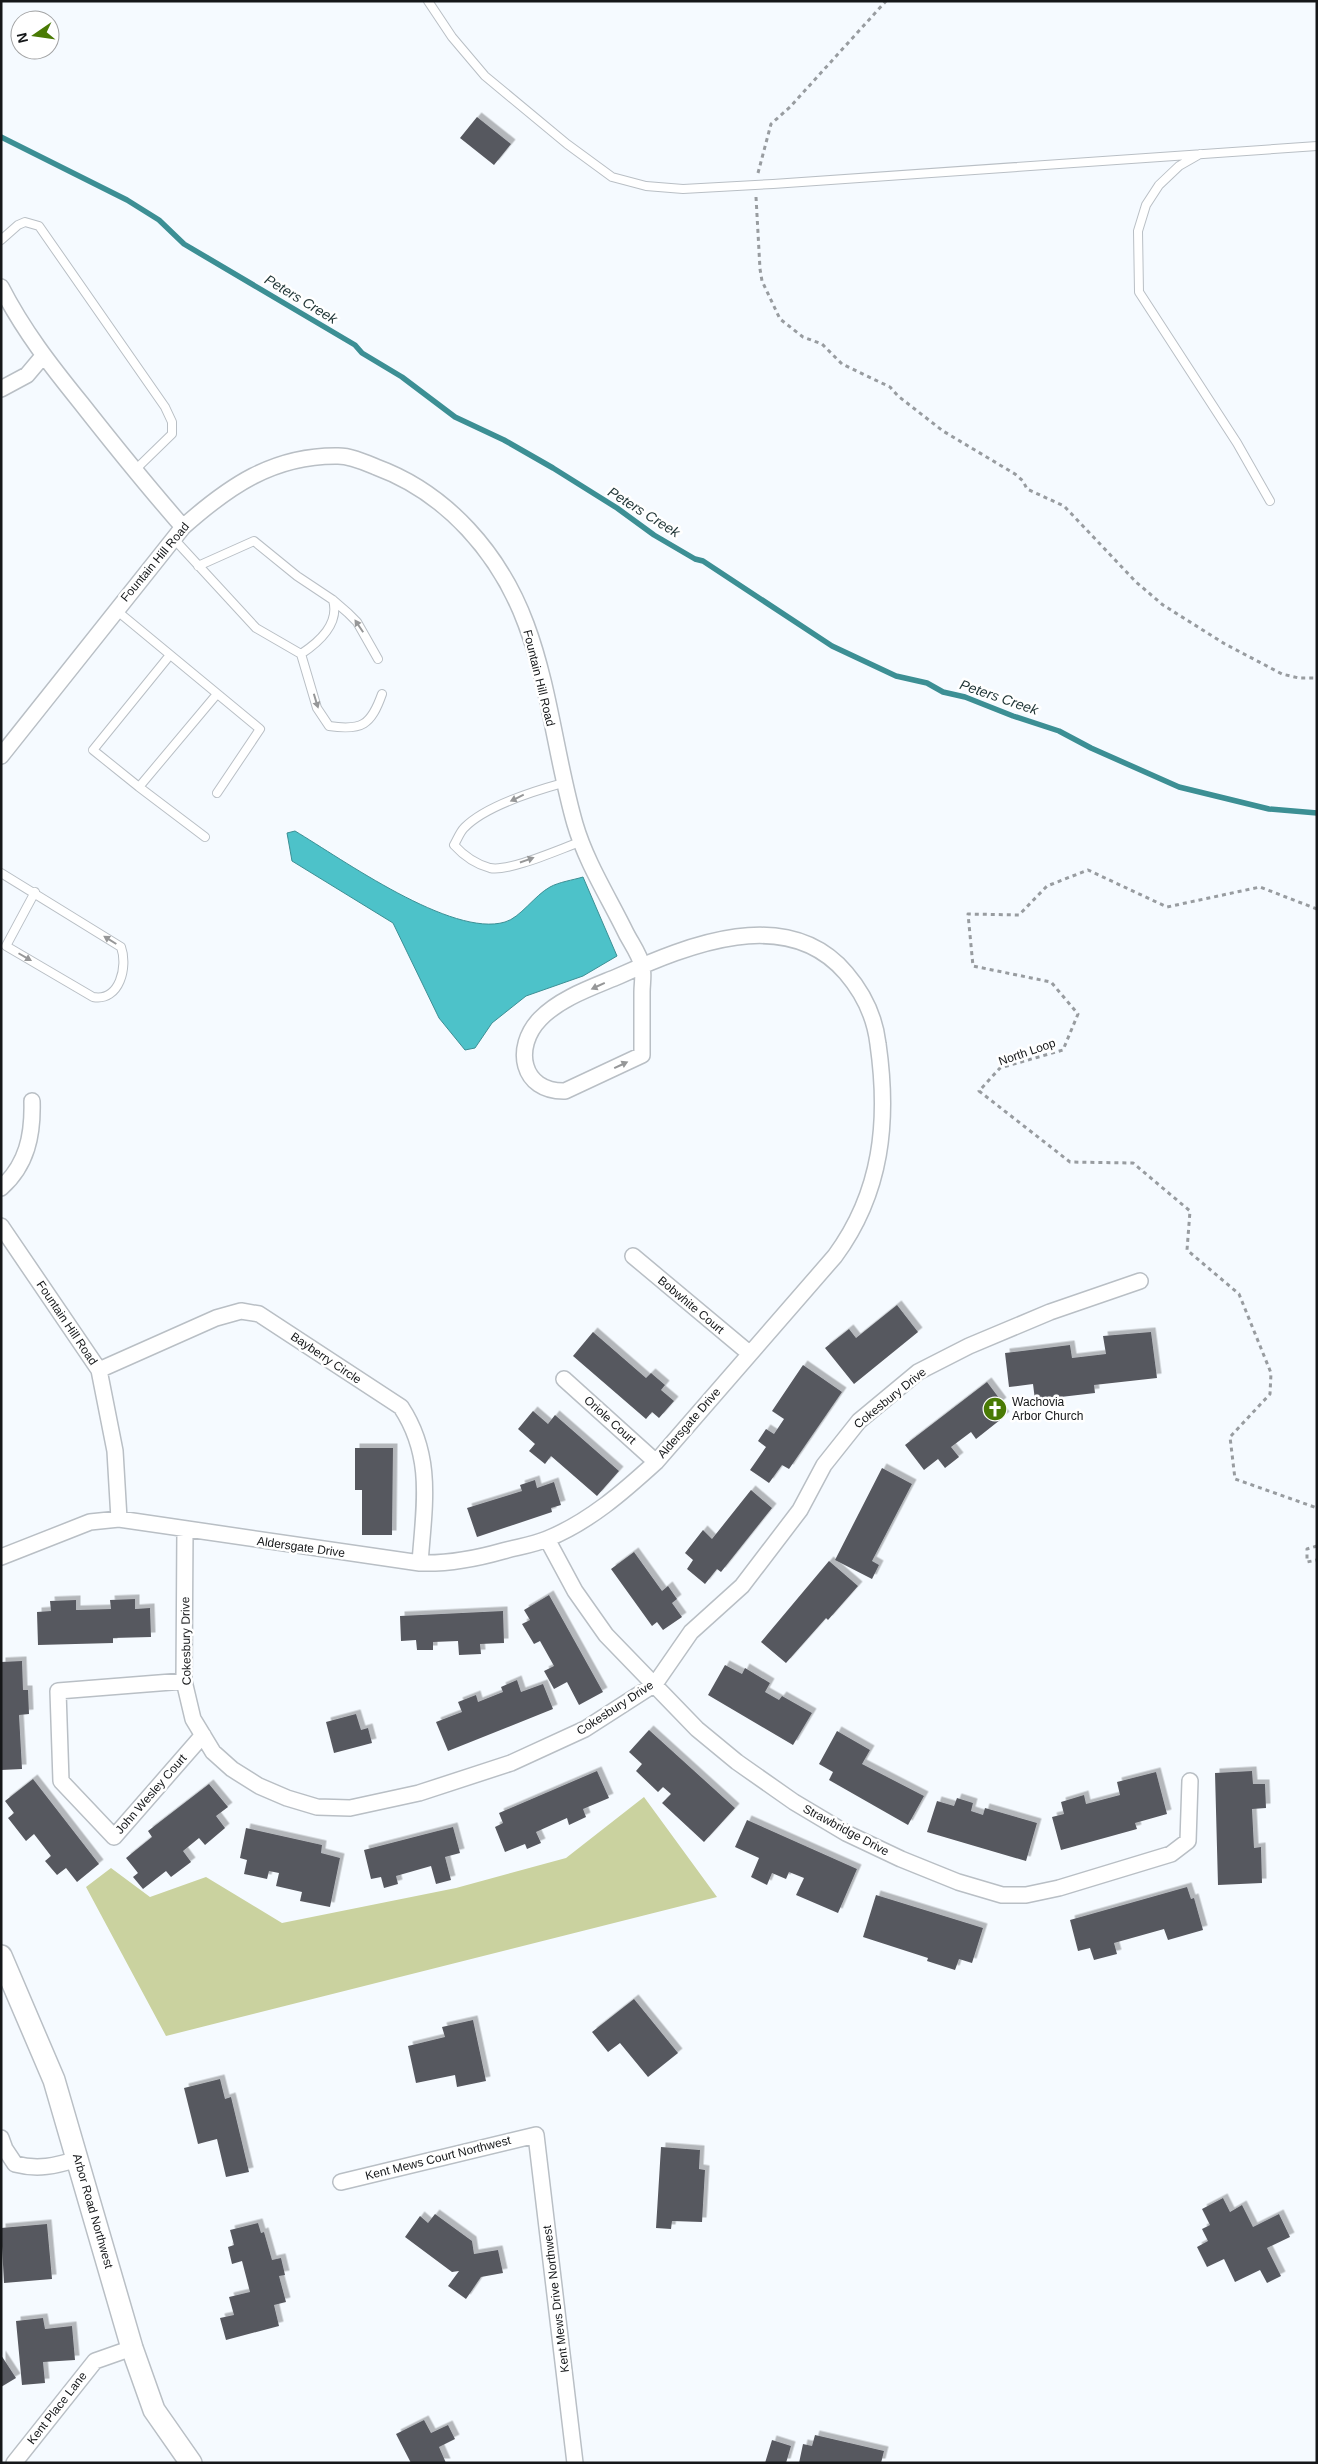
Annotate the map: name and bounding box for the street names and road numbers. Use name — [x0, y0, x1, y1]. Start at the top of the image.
street label: Fountain Hill Road — [118, 520, 192, 604]
street label: Fountain Hill Road — [520, 628, 558, 728]
street label: North Loop — [997, 1036, 1058, 1068]
street label: Bobwhite Court — [655, 1273, 727, 1337]
street label: Fountain Hill Road — [34, 1278, 100, 1368]
street label: Bayberry Circle — [288, 1329, 364, 1387]
street label: Cokesbury Drive — [851, 1364, 929, 1431]
street label: Aldersgate Drive — [655, 1385, 724, 1461]
street label: Oriole Court — [581, 1393, 639, 1447]
street label: Aldersgate Drive — [256, 1534, 346, 1560]
street label: Cokesbury Drive — [178, 1596, 194, 1685]
street label: Cokesbury Drive — [574, 1678, 656, 1738]
street label: John Wesley Court — [113, 1751, 190, 1837]
street label: Strawbridge Drive — [801, 1801, 892, 1859]
street label: Kent Mews Court Northwest — [364, 2133, 513, 2183]
street label: Arbor Road Northwest — [70, 2152, 116, 2271]
street label: Kent Mews Drive Northwest — [540, 2224, 572, 2373]
street label: Kent Place Lane — [24, 2369, 90, 2447]

